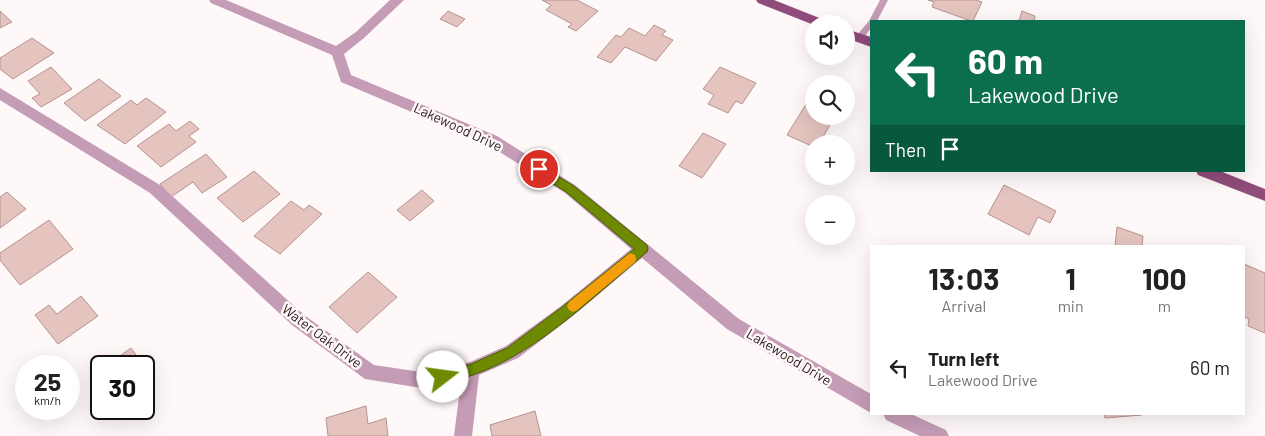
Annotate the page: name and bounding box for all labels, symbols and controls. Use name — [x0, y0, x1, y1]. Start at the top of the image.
map controls — [805, 15, 855, 245]
button: sound — [805, 15, 855, 65]
text: 60 m — [968, 39, 1043, 81]
icon: left — [885, 40, 950, 105]
button: search — [805, 75, 855, 125]
text: Lakewood Drive — [968, 81, 1119, 107]
street label: Lakewood Drive — [411, 99, 505, 155]
button: + — [805, 135, 855, 185]
icon: arrive — [936, 135, 964, 163]
text: Then — [885, 138, 926, 161]
pin — [518, 148, 560, 190]
icon: arrive — [525, 155, 553, 183]
button: − — [805, 195, 855, 245]
text: 13:03 — [928, 260, 999, 296]
text: 1 — [1065, 260, 1076, 296]
text: 100 — [1142, 260, 1187, 296]
text: Arrival — [941, 296, 986, 315]
text: min — [1058, 296, 1084, 315]
text: m — [1158, 296, 1171, 315]
street label: Water Oak Drive — [279, 300, 366, 371]
street label: Lakewood Drive — [744, 325, 835, 389]
text: Turn left — [928, 347, 999, 370]
position arrow — [416, 350, 468, 402]
icon: left — [885, 354, 913, 382]
speed limit sign: 30 — [90, 355, 155, 420]
text: 60 m — [1190, 356, 1230, 379]
text: 25 — [34, 366, 61, 396]
text: Lakewood Drive — [928, 370, 1038, 389]
text: km/h — [34, 393, 61, 407]

